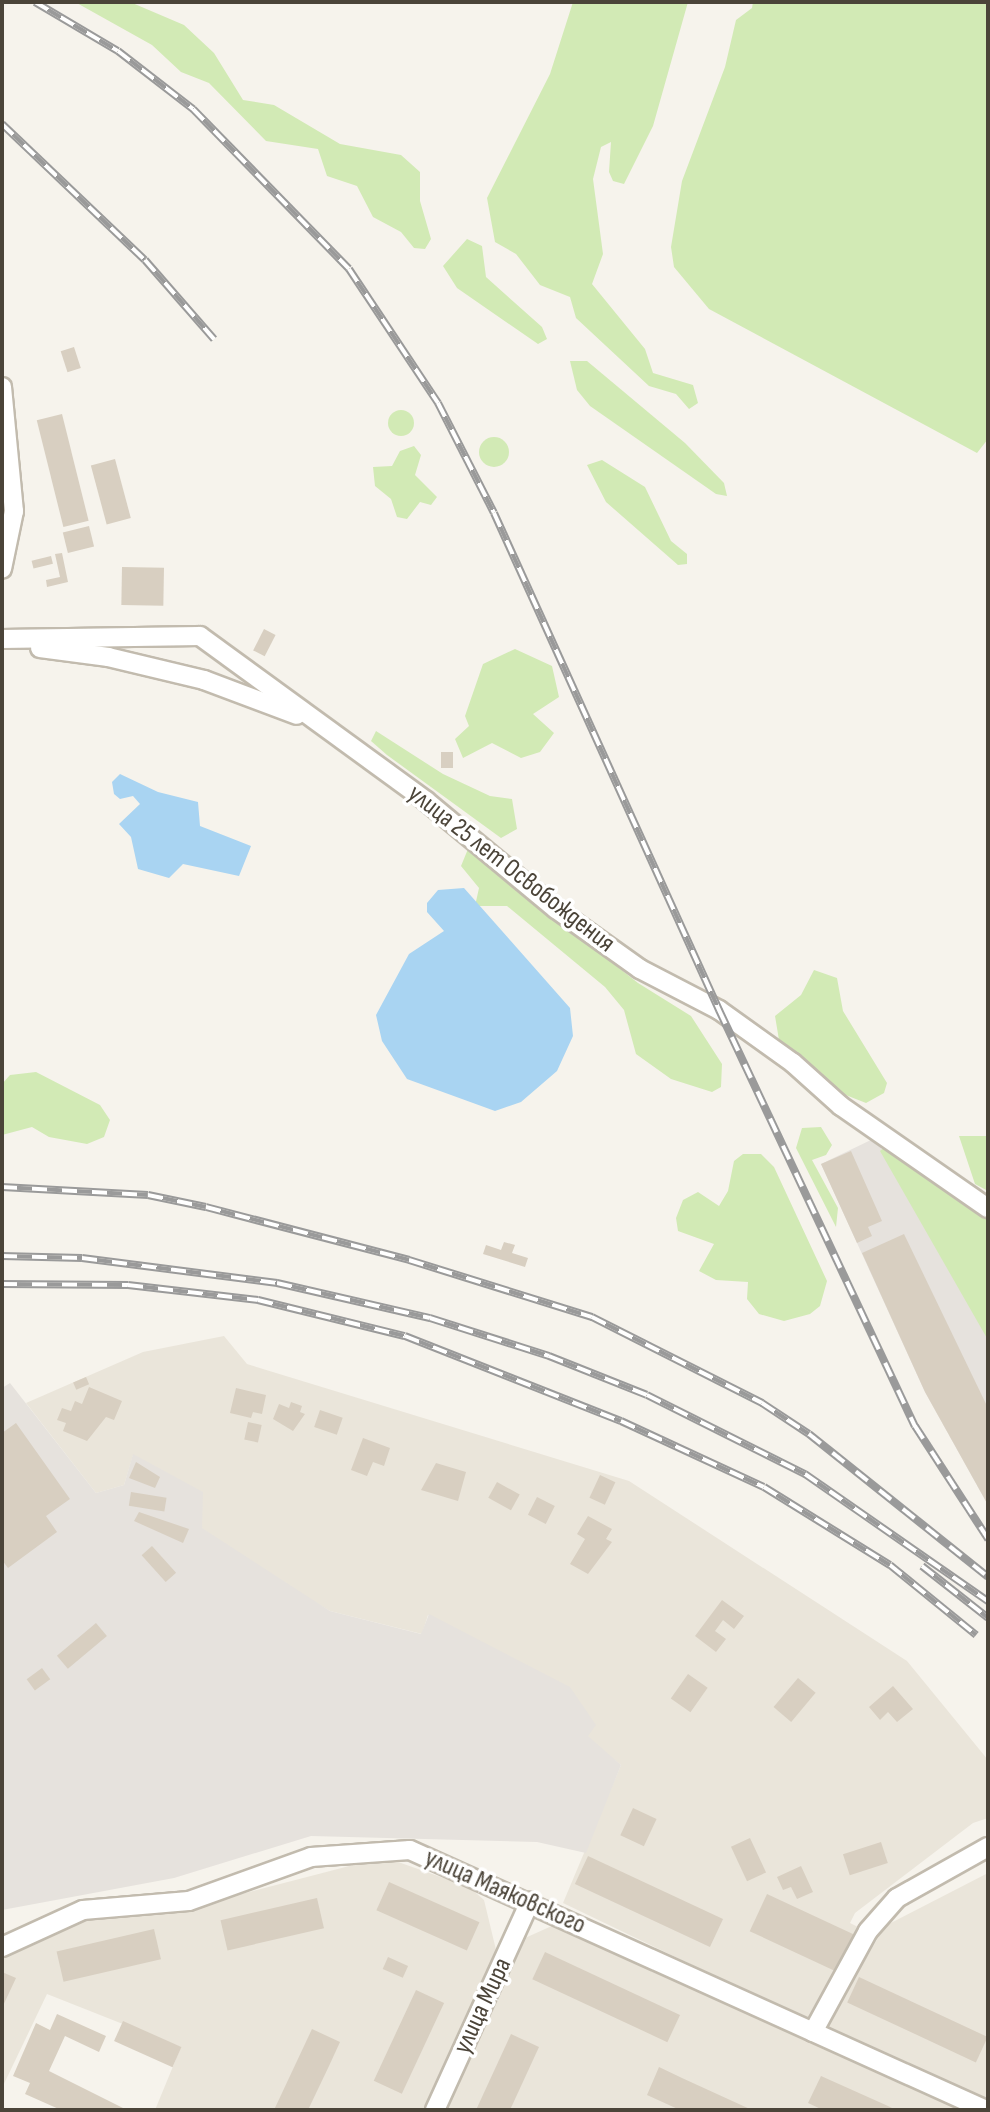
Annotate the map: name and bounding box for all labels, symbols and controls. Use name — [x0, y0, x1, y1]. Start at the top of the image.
street label: улица 25 лет Освобождения — [401, 779, 621, 959]
street label: улица Маяковского — [420, 1843, 590, 1941]
street label: улица Мира — [447, 1953, 519, 2059]

